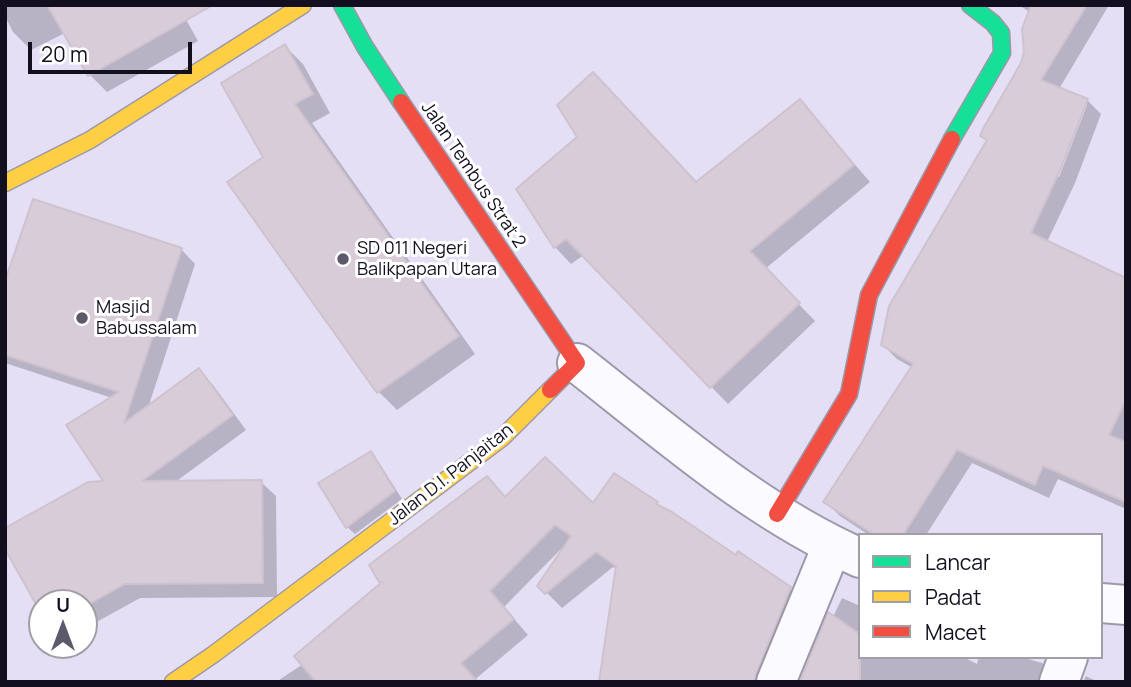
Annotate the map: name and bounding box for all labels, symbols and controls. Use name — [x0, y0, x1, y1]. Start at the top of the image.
scale bar — [32, 28, 196, 72]
text: 20 m — [41, 40, 88, 68]
street label: Jalan Tembus Strat 2 — [416, 98, 530, 252]
place label: SD 011 Negeri Balikpapan Utara — [357, 238, 497, 280]
marker: SD 011 Negeri Balikpapan Utara — [335, 251, 351, 267]
place label: Masjid Babussalam — [96, 297, 197, 340]
marker: Masjid Babussalam — [74, 310, 90, 326]
street label: Jalan D.I. Panjaitan — [384, 419, 518, 531]
legend — [858, 533, 1103, 659]
text: Lancar — [925, 548, 991, 576]
text: Padat — [925, 583, 981, 611]
north arrow — [28, 589, 98, 659]
text: U — [56, 592, 70, 618]
text: Macet — [925, 618, 986, 646]

